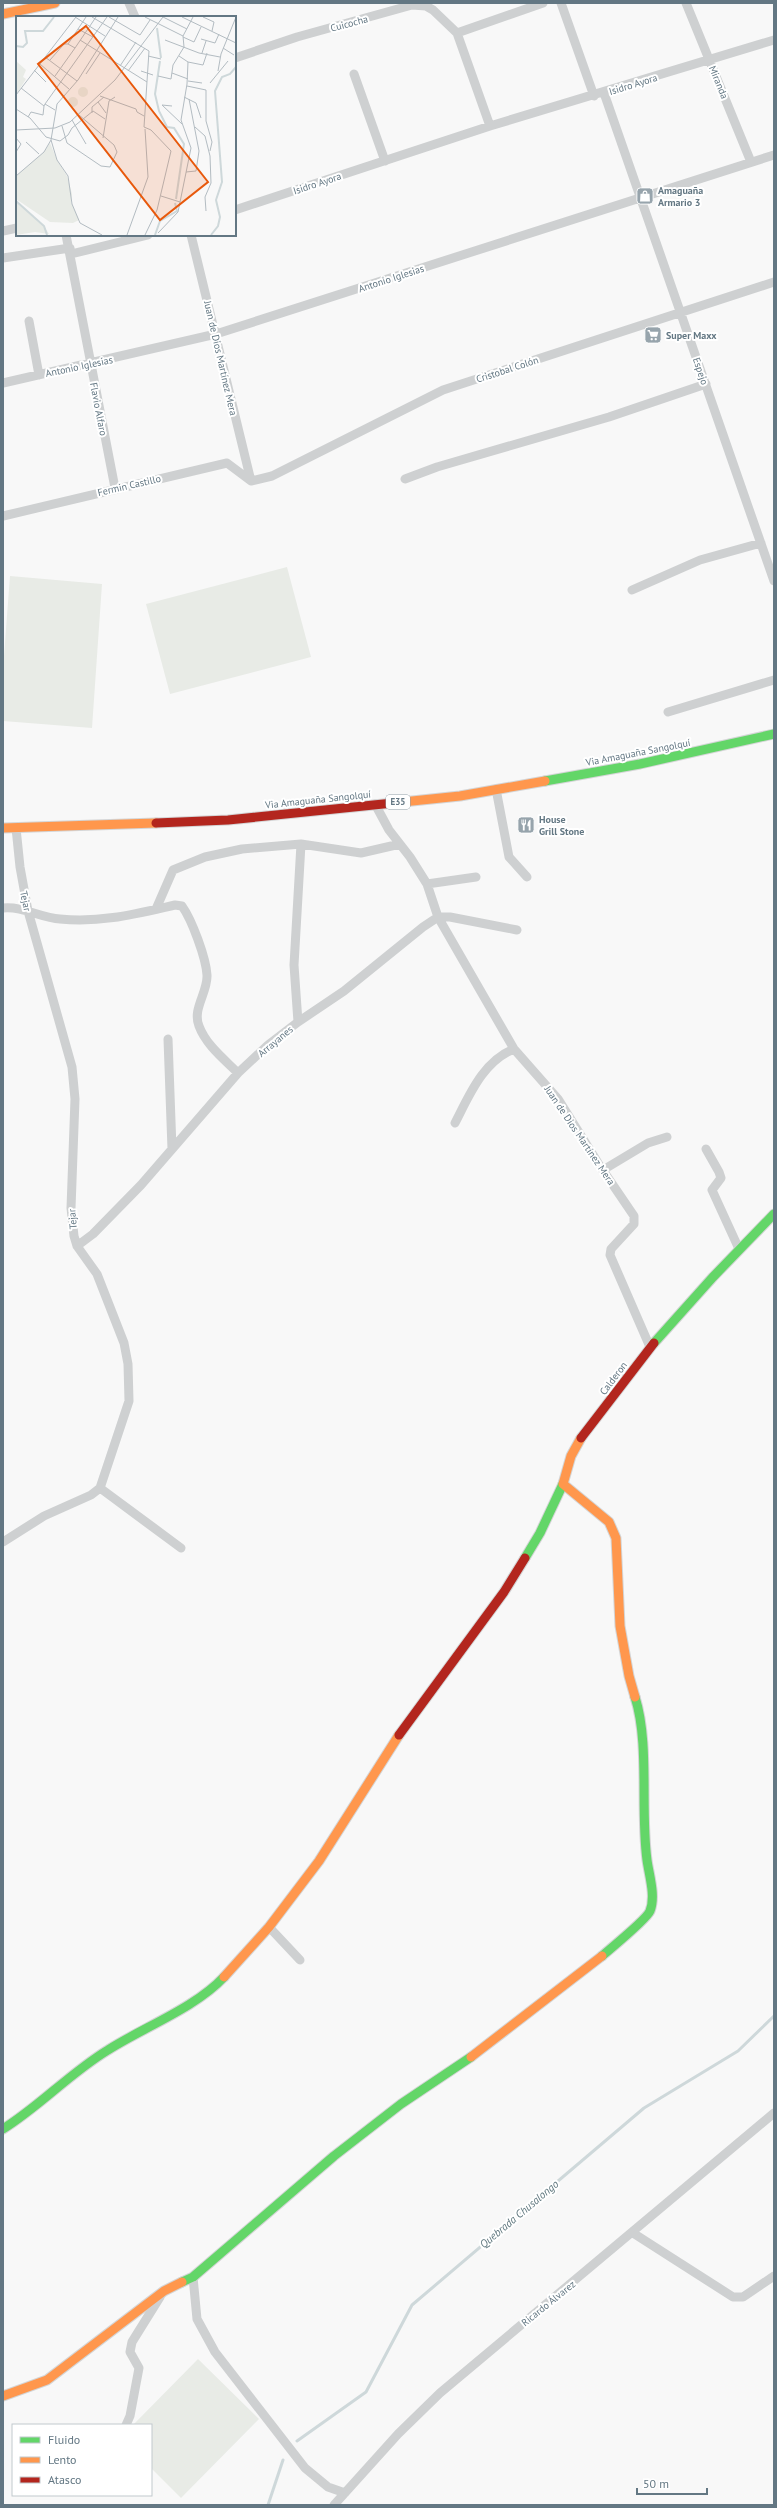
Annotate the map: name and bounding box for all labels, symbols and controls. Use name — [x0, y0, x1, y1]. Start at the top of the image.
street label: Cuicocha — [329, 12, 369, 35]
inset map — [16, 16, 236, 236]
street label: Miranda — [706, 64, 731, 101]
street label: Isidro Ayora — [607, 71, 659, 98]
street label: Isidro Ayora — [291, 170, 343, 197]
place label: Amaguaña Armario 3 — [658, 184, 703, 209]
shop icon: Amaguaña Armario 3 — [635, 186, 655, 206]
street label: Antonio Iglesias — [357, 262, 426, 295]
street label: Juan de Dios Martínez Mera — [201, 299, 240, 417]
supermarket icon: Super Maxx — [643, 325, 663, 345]
place label: Super Maxx — [666, 329, 717, 342]
street label: Antonio Iglesias — [44, 353, 114, 380]
street label: Cristobal Colón — [474, 353, 540, 386]
street label: Espejo — [690, 356, 711, 387]
street label: Flavio Alfaro — [87, 381, 110, 437]
street label: Fermin Castillo — [96, 472, 162, 499]
street label: Via Amaguaña Sangolquí — [584, 736, 692, 769]
street label: Via Amaguaña Sangolquí — [264, 787, 372, 812]
road number: E35 — [386, 795, 410, 809]
place label: House Grill Stone — [539, 813, 584, 838]
restaurant icon: House Grill Stone — [516, 815, 536, 835]
street label: Tejar — [17, 890, 34, 913]
street label: Arrayanes — [255, 1023, 296, 1060]
street label: Juan de Dios Martínez Mera — [541, 1082, 618, 1188]
street label: Tejar — [65, 1208, 80, 1230]
street label: Calderon — [597, 1359, 630, 1397]
water label: Quebrada Chusalongo — [477, 2177, 562, 2251]
street label: Ricardo Álvarez — [519, 2278, 578, 2329]
legend — [12, 2424, 152, 2496]
text: Fluido — [48, 2432, 80, 2447]
text: Lento — [48, 2452, 77, 2467]
scale bar — [637, 2470, 707, 2496]
text: Atasco — [48, 2472, 81, 2487]
text: 50 m — [643, 2476, 669, 2491]

